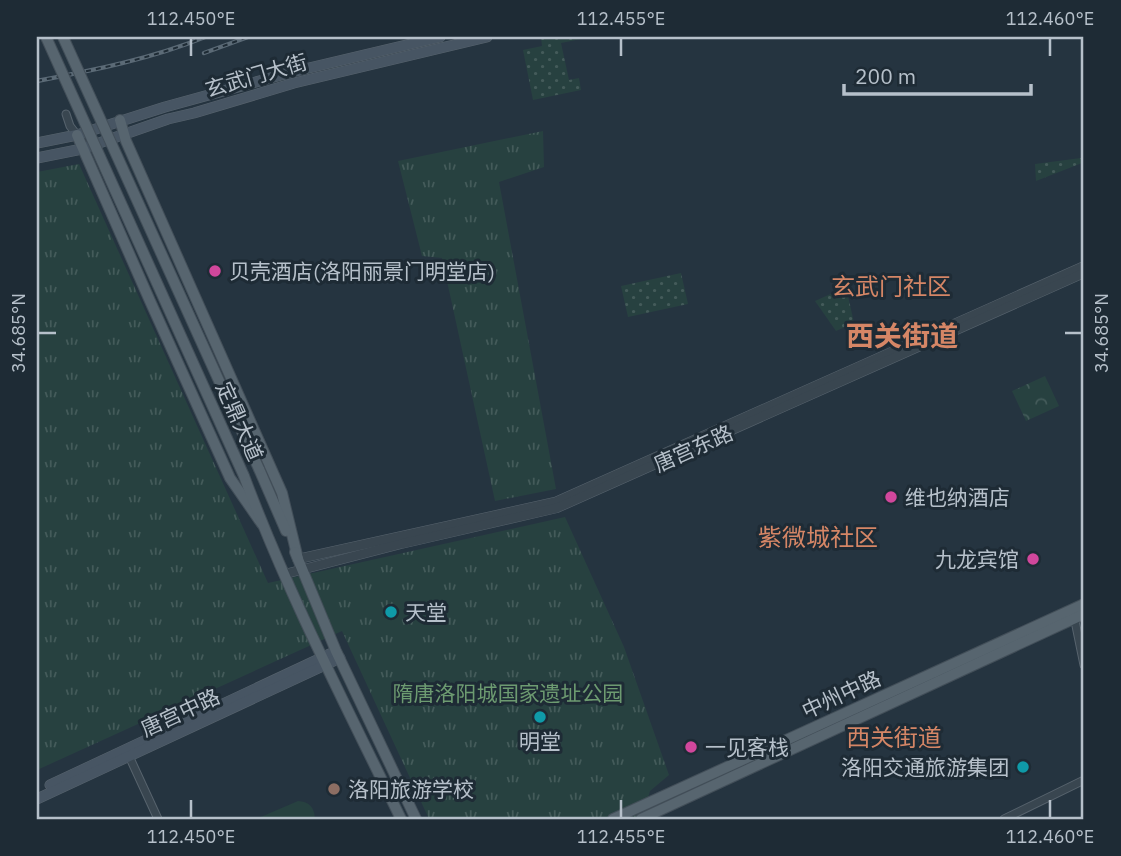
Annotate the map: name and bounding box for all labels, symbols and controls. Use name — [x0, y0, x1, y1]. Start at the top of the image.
text: 112.450°E — [147, 7, 235, 30]
text: 112.455°E — [577, 7, 665, 30]
text: 112.460°E — [1006, 7, 1094, 30]
street label: 玄武门大街 — [202, 47, 310, 103]
scale bar — [844, 52, 1032, 96]
text: 200 m — [855, 62, 916, 90]
place label: 贝壳酒店(洛阳丽景门明堂店) — [229, 257, 495, 285]
marker: 贝壳酒店(洛阳丽景门明堂店) — [207, 263, 223, 279]
district label: 玄武门社区 — [831, 270, 951, 302]
text: 34.685°N — [7, 293, 30, 373]
text: 34.685°N — [1090, 293, 1113, 373]
district label: 西关街道 — [846, 317, 958, 354]
street label: 定鼎大道 — [210, 377, 270, 465]
street label: 唐宫东路 — [649, 418, 737, 478]
place label: 维也纳酒店 — [905, 483, 1010, 511]
marker: 维也纳酒店 — [883, 489, 899, 505]
district label: 紫微城社区 — [758, 521, 878, 553]
place label: 九龙宾馆 — [935, 545, 1019, 573]
marker: 九龙宾馆 — [1025, 551, 1041, 567]
place label: 天堂 — [405, 598, 447, 626]
marker: 天堂 — [383, 604, 399, 620]
street label: 中州中路 — [797, 664, 885, 724]
park label: 隋唐洛阳城国家遗址公园 — [393, 679, 624, 707]
street label: 唐宫中路 — [136, 682, 224, 742]
marker: 明堂 — [532, 709, 548, 725]
district label: 西关街道 — [846, 721, 942, 753]
place label: 明堂 — [519, 727, 561, 755]
place label: 一见客栈 — [705, 733, 789, 761]
marker: 一见客栈 — [683, 739, 699, 755]
place label: 洛阳交通旅游集团 — [841, 753, 1009, 781]
marker: 洛阳交通旅游集团 — [1015, 759, 1031, 775]
place label: 洛阳旅游学校 — [348, 775, 474, 803]
marker: 洛阳旅游学校 — [326, 781, 342, 797]
text: 112.450°E — [147, 825, 235, 848]
text: 112.455°E — [577, 825, 665, 848]
text: 112.460°E — [1006, 825, 1094, 848]

